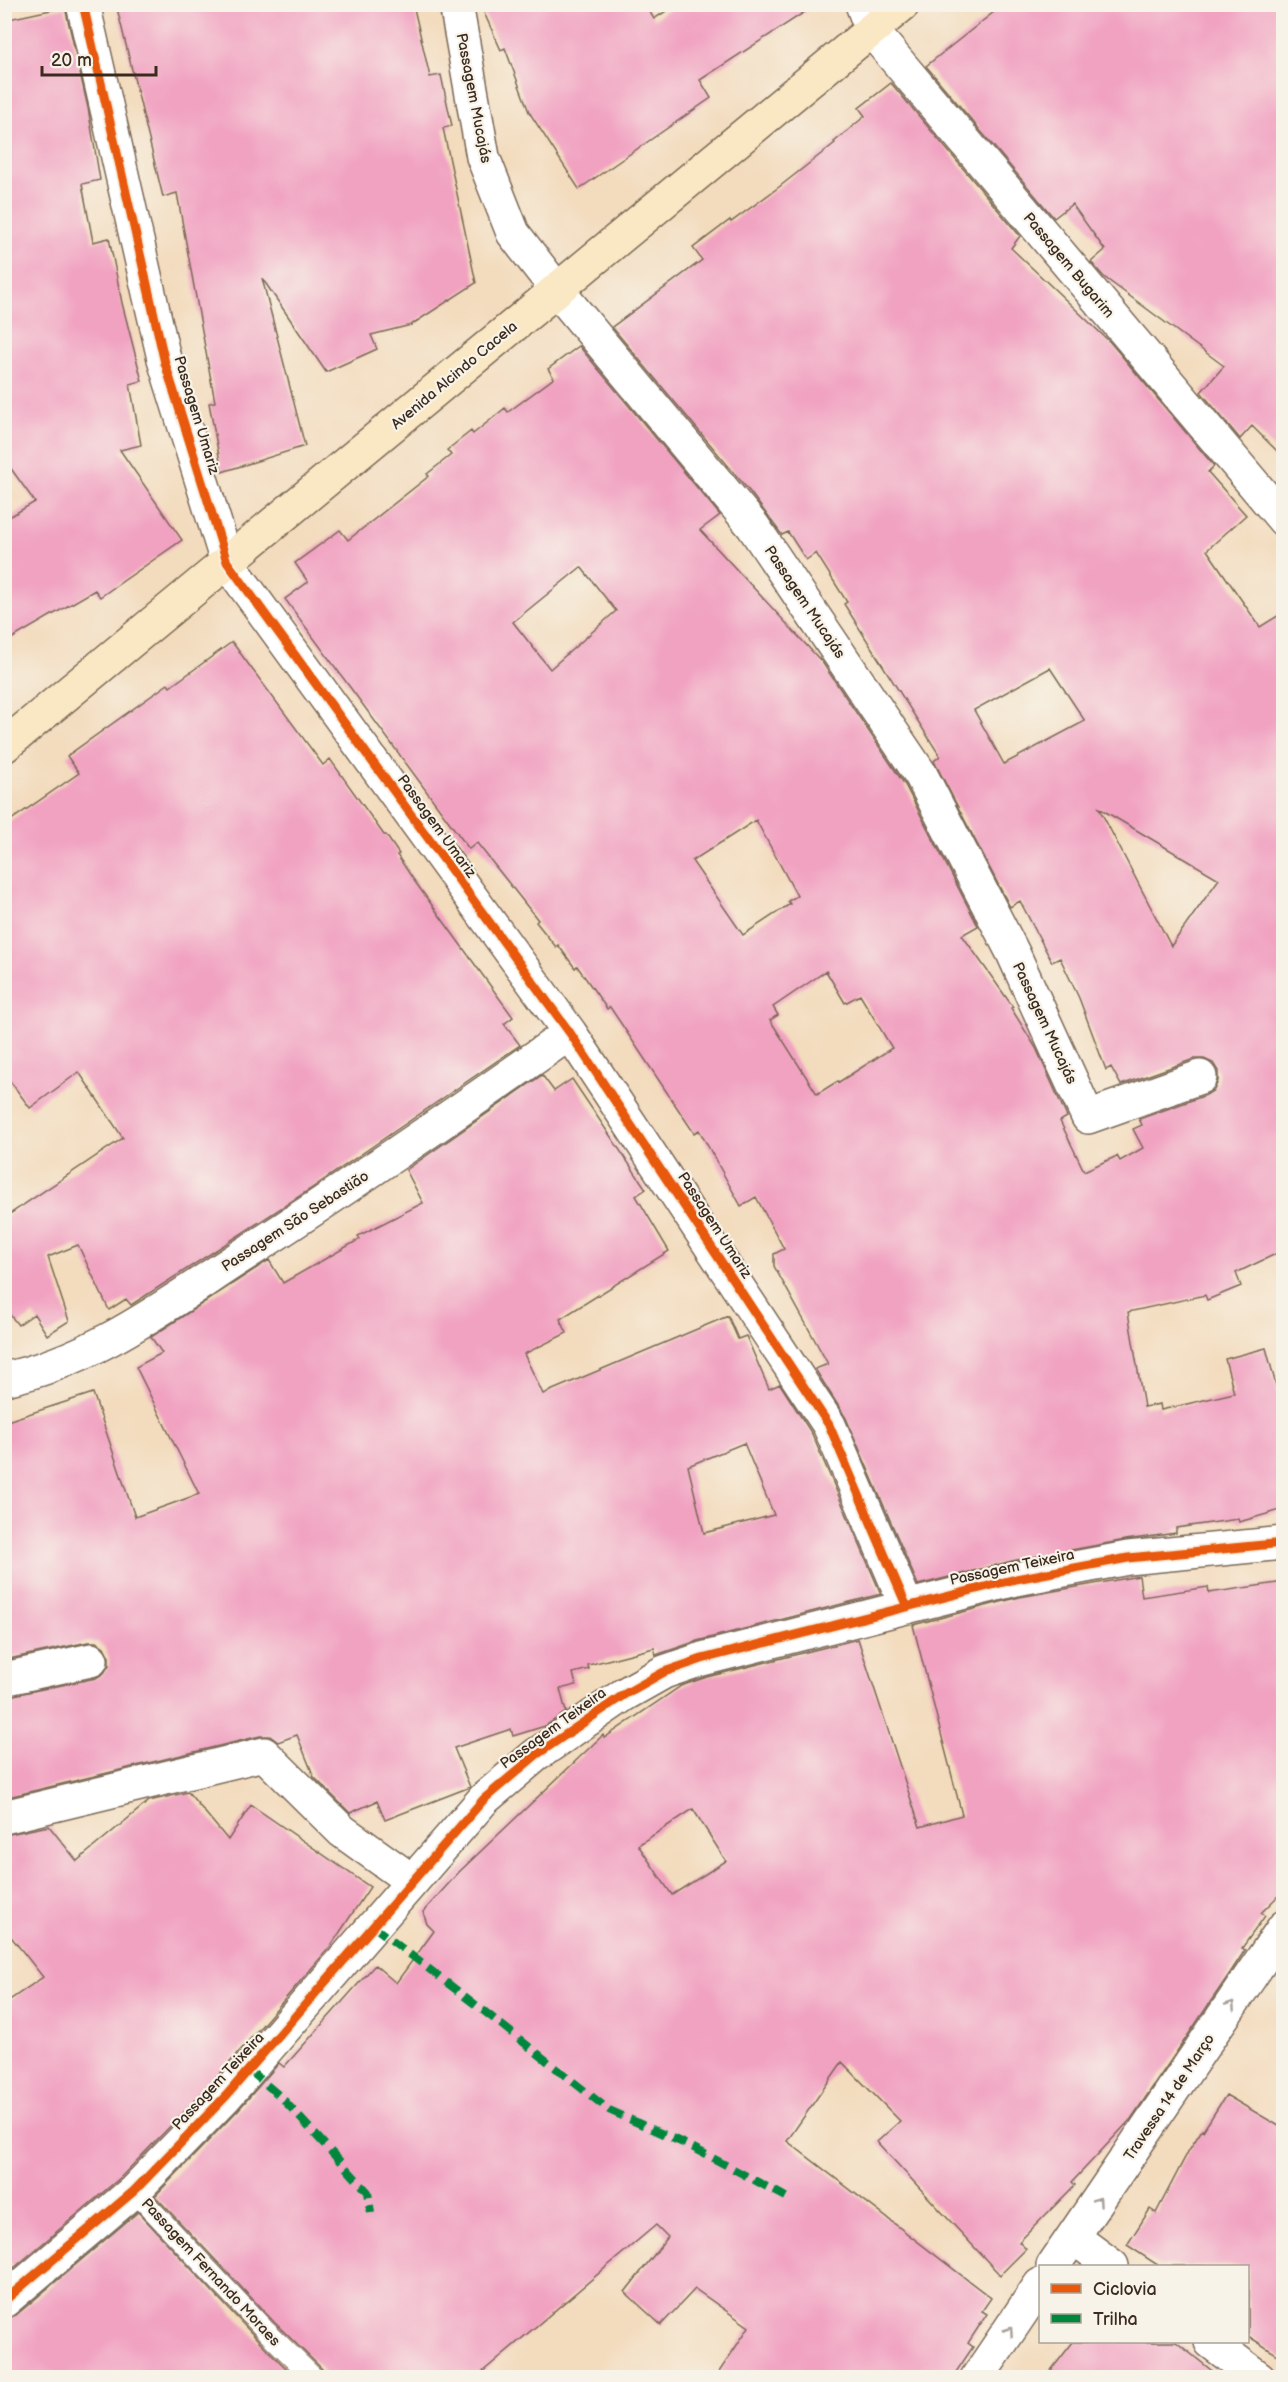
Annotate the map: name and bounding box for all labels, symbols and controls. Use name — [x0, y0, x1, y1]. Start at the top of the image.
street label: Passagem Mucajás — [452, 32, 496, 165]
scale bar — [42, 39, 156, 77]
text: 20 m — [51, 50, 92, 71]
street label: Passagem Bugarim — [1019, 209, 1118, 322]
street label: Avenida Alcindo Cacela — [387, 317, 521, 434]
street label: Passagem Umariz — [170, 354, 224, 477]
street label: Passagem Mucajás — [760, 542, 850, 663]
street label: Passagem Umariz — [393, 771, 481, 882]
street label: Passagem Mucajás — [1008, 959, 1081, 1088]
street label: Passagem São Sebastião — [218, 1167, 373, 1276]
street label: Passagem Umariz — [673, 1169, 756, 1283]
street label: Passagem Teixeira — [948, 1545, 1076, 1590]
street label: Passagem Teixeira — [496, 1683, 610, 1773]
one-way arrow — [1224, 2001, 1235, 2012]
street label: Passagem Teixeira — [168, 2029, 269, 2134]
street label: Travessa 14 de Março — [1120, 2030, 1219, 2164]
street label: Passagem Fernando Moraes — [137, 2194, 285, 2351]
one-way arrow — [1091, 2197, 1102, 2208]
legend — [1039, 2265, 1249, 2343]
text: Ciclovia — [1093, 2279, 1157, 2300]
text: Trilha — [1093, 2309, 1138, 2330]
one-way arrow — [1002, 2327, 1013, 2338]

